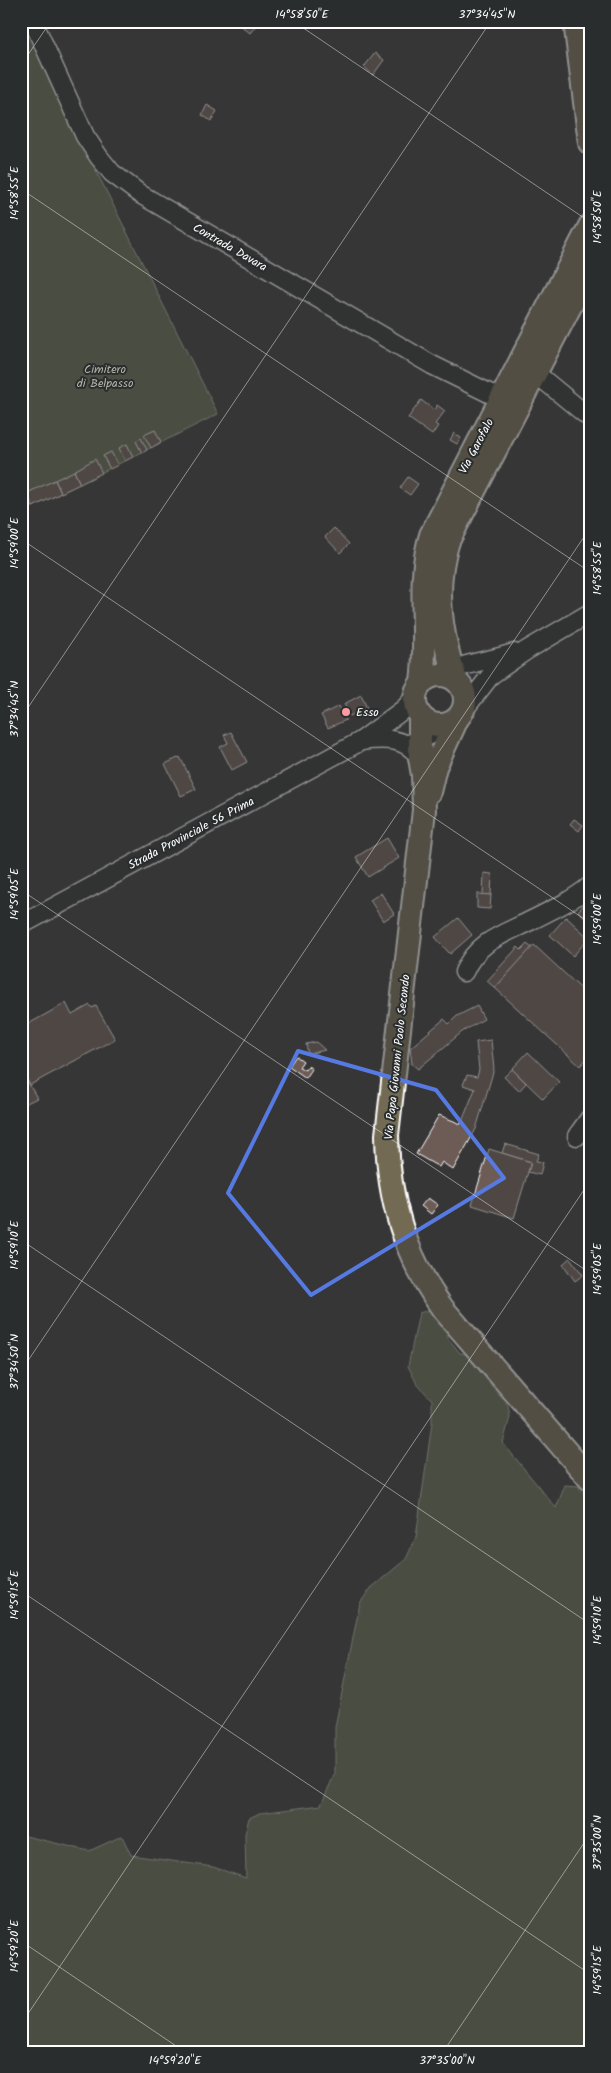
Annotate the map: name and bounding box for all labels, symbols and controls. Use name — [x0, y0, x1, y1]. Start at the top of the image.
text: 14°58'50"E — [275, 5, 330, 24]
text: 37°34'45"N — [459, 5, 515, 24]
text: 14°58'55"E — [5, 165, 24, 220]
text: 14°58'50"E — [588, 189, 607, 244]
street label: Contrada Davara — [189, 218, 271, 277]
park label: Cimitero di Belpasso — [77, 360, 133, 393]
street label: Via Garofalo — [454, 415, 499, 477]
text: 14°59'00"E — [5, 516, 24, 569]
text: 14°58'55"E — [588, 540, 607, 595]
text: 37°34'45"N — [5, 681, 24, 737]
place label: Esso — [356, 703, 379, 722]
marker: Esso — [340, 706, 352, 718]
street label: Strada Provinciale 56 Prima — [125, 792, 258, 875]
text: 14°59'05"E — [5, 867, 24, 920]
text: 14°59'00"E — [588, 892, 607, 945]
street label: Via Papa Giovanni Paolo Secondo — [379, 974, 416, 1141]
text: 14°59'10"E — [5, 1219, 24, 1270]
text: 14°59'05"E — [588, 1242, 607, 1295]
text: 37°34'50"N — [5, 1334, 24, 1390]
text: 14°59'15"E — [5, 1569, 24, 1620]
text: 14°59'10"E — [588, 1594, 607, 1645]
text: 37°35'00"N — [588, 1815, 607, 1871]
text: 14°59'20"E — [5, 1919, 24, 1972]
text: 14°59'15"E — [588, 1944, 607, 1995]
text: 14°59'20"E — [149, 2051, 202, 2070]
text: 37°35'00"N — [419, 2051, 475, 2070]

